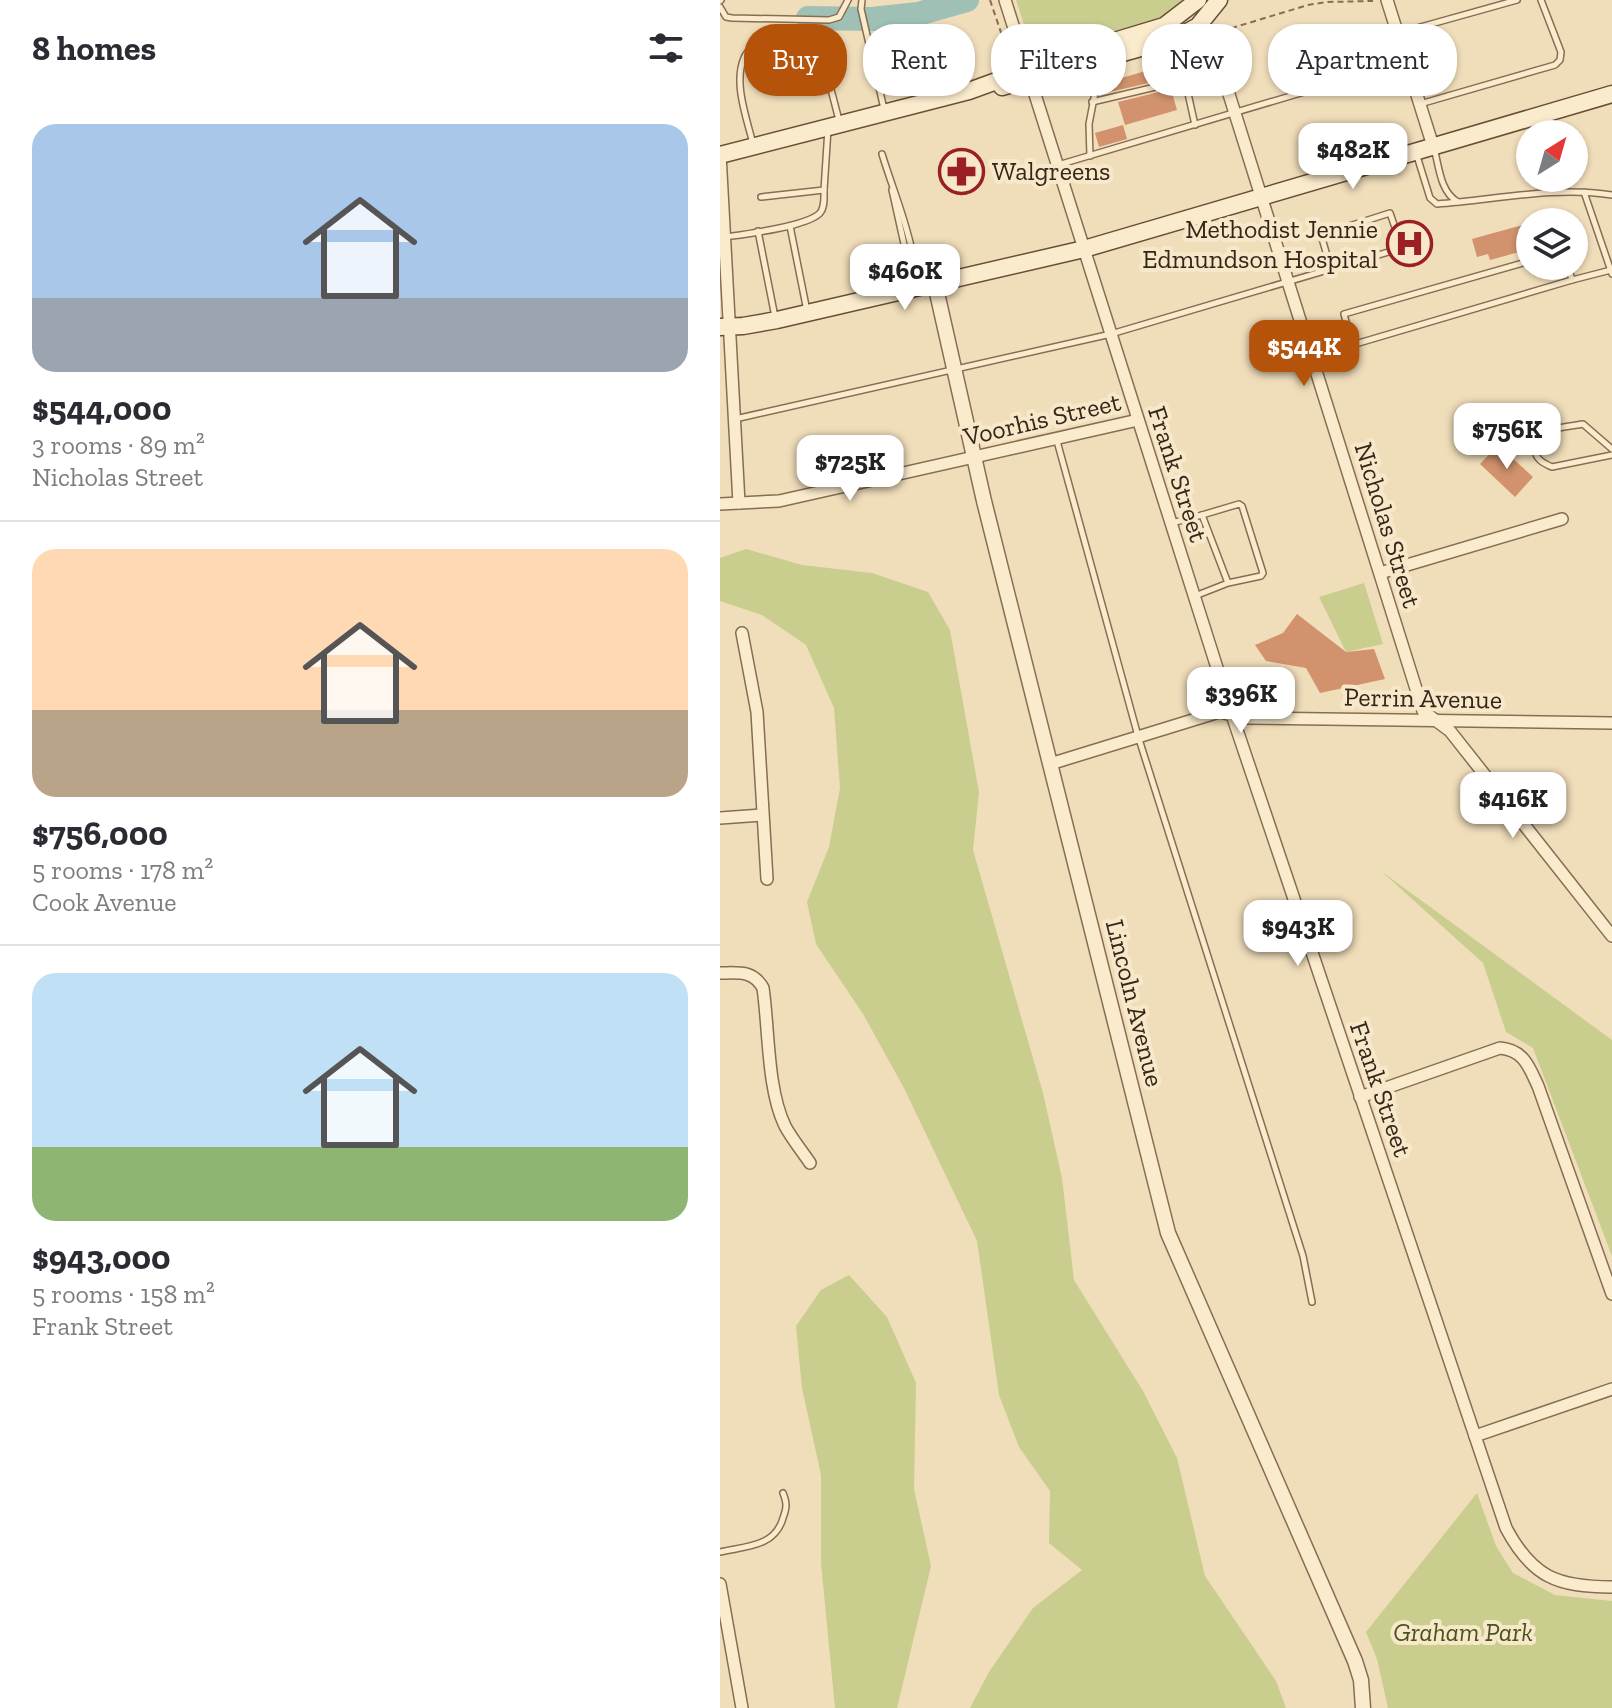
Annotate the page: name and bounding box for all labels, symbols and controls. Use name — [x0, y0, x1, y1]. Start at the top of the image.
chip: Buy — [744, 24, 847, 96]
chip: Rent — [863, 24, 975, 96]
chip: Filters — [991, 24, 1126, 96]
chip: New — [1142, 24, 1252, 96]
chip: Apartment — [1268, 24, 1457, 96]
icon: filters — [644, 26, 688, 70]
text: 8 homes — [32, 28, 156, 69]
north arrow — [1516, 120, 1588, 192]
map controls — [1516, 120, 1588, 280]
pin: $482K — [1297, 123, 1409, 191]
text: $482K — [1316, 133, 1390, 165]
pharmacy icon: Walgreens — [937, 147, 985, 195]
place label: Walgreens — [992, 155, 1111, 187]
icon: home — [288, 176, 432, 320]
button: layers — [1516, 208, 1588, 280]
place label: Methodist Jennie Edmundson Hospital — [1142, 213, 1378, 275]
hospital icon: Methodist Jennie Edmundson Hospital — [1385, 220, 1433, 268]
pin: $460K — [849, 244, 961, 312]
text: $460K — [868, 254, 942, 286]
pin: $544K — [1248, 320, 1360, 388]
text: $544K — [1267, 330, 1341, 362]
street label: Voorhis Street — [959, 385, 1124, 453]
text: $544,000 — [32, 388, 172, 429]
street label: Frank Street — [1141, 402, 1215, 546]
pin: $756K — [1451, 403, 1563, 471]
text: $756K — [1472, 413, 1542, 445]
text: 3 rooms · 89 m² — [32, 429, 205, 461]
pin: $725K — [794, 435, 906, 503]
street label: Nicholas Street — [1348, 438, 1428, 612]
text: $725K — [815, 445, 885, 477]
text: Nicholas Street — [32, 461, 203, 493]
icon: home — [288, 601, 432, 745]
pin: $396K — [1185, 667, 1297, 735]
text: $396K — [1205, 677, 1277, 709]
street label: Perrin Avenue — [1344, 681, 1502, 715]
pin: $416K — [1457, 772, 1569, 840]
text: $416K — [1478, 782, 1548, 814]
text: $756,000 — [32, 813, 168, 854]
text: 5 rooms · 178 m² — [32, 854, 213, 886]
text: Cook Avenue — [32, 886, 176, 918]
pin: $943K — [1242, 900, 1354, 968]
text: $943K — [1262, 910, 1334, 942]
street label: Lincoln Avenue — [1099, 916, 1171, 1090]
street label: Frank Street — [1343, 1017, 1419, 1161]
icon: home — [288, 1025, 432, 1169]
text: $943,000 — [32, 1237, 171, 1278]
text: 5 rooms · 158 m² — [32, 1278, 215, 1310]
text: Frank Street — [32, 1310, 173, 1342]
park label: Graham Park — [1393, 1616, 1533, 1648]

